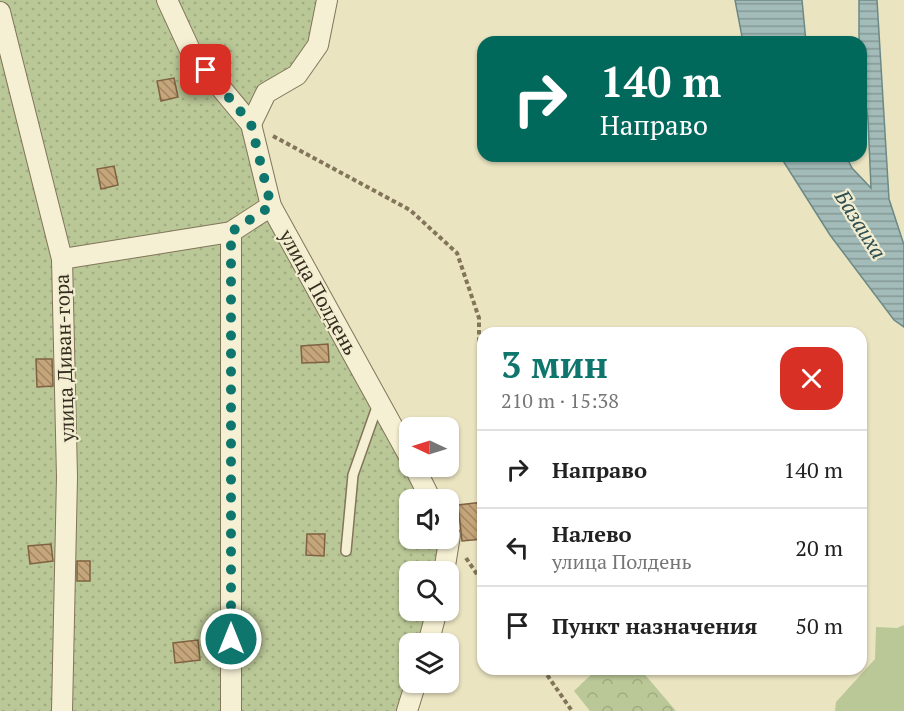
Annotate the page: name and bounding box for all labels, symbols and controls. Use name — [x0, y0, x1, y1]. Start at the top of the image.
pin — [180, 44, 231, 95]
icon: arrive — [189, 53, 222, 86]
text: 140 m — [600, 53, 721, 109]
icon: right — [501, 60, 579, 138]
text: Направо — [600, 107, 708, 143]
water label: Базаиха — [828, 184, 893, 264]
street label: улица Полдень — [273, 223, 365, 360]
street label: улица Диван-гора — [48, 273, 80, 444]
text: 3 мин — [501, 341, 608, 388]
button: close — [780, 347, 843, 410]
text: 210 m · 15:38 — [501, 387, 619, 414]
north arrow — [399, 417, 459, 477]
map controls — [399, 417, 459, 693]
icon: right — [501, 453, 534, 486]
text: Направо — [552, 455, 647, 484]
text: 140 m — [783, 455, 843, 484]
button: sound — [399, 489, 459, 549]
text: Налево — [552, 519, 632, 548]
icon: left — [501, 531, 534, 564]
text: 20 m — [795, 533, 843, 562]
text: улица Полдень — [552, 548, 692, 575]
button: search — [399, 561, 459, 621]
position arrow — [199, 607, 263, 671]
icon: arrive — [501, 609, 534, 642]
text: Пункт назначения — [552, 611, 757, 640]
text: 50 m — [795, 611, 843, 640]
button: layers — [399, 633, 459, 693]

